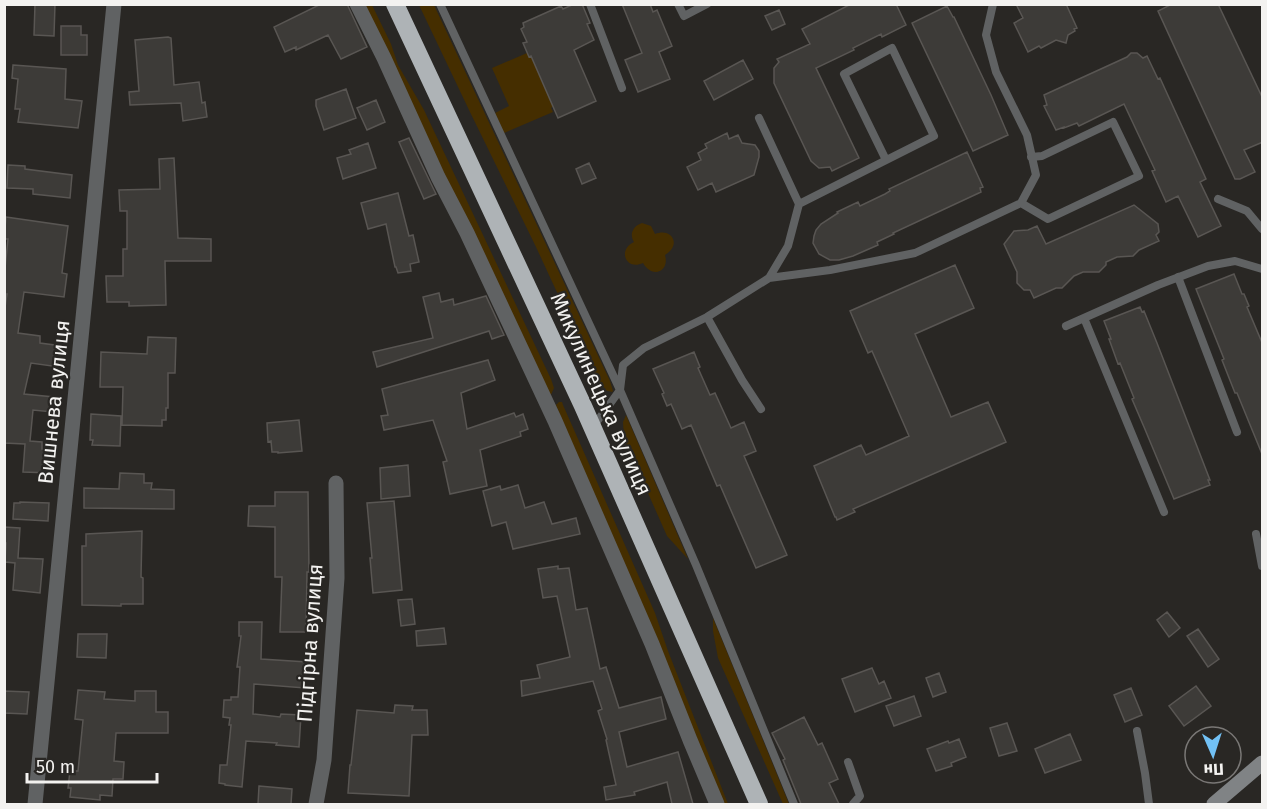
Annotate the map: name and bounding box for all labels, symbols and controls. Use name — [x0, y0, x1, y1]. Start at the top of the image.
street label: Микулинецька вулиця — [544, 288, 658, 500]
street label: Вишнева вулиця — [32, 319, 76, 485]
street label: Підгірна вулиця — [291, 563, 329, 723]
north arrow — [1183, 725, 1243, 785]
scale bar — [27, 746, 158, 784]
text: 50 m — [36, 756, 75, 778]
text: Пн — [1203, 759, 1224, 779]

